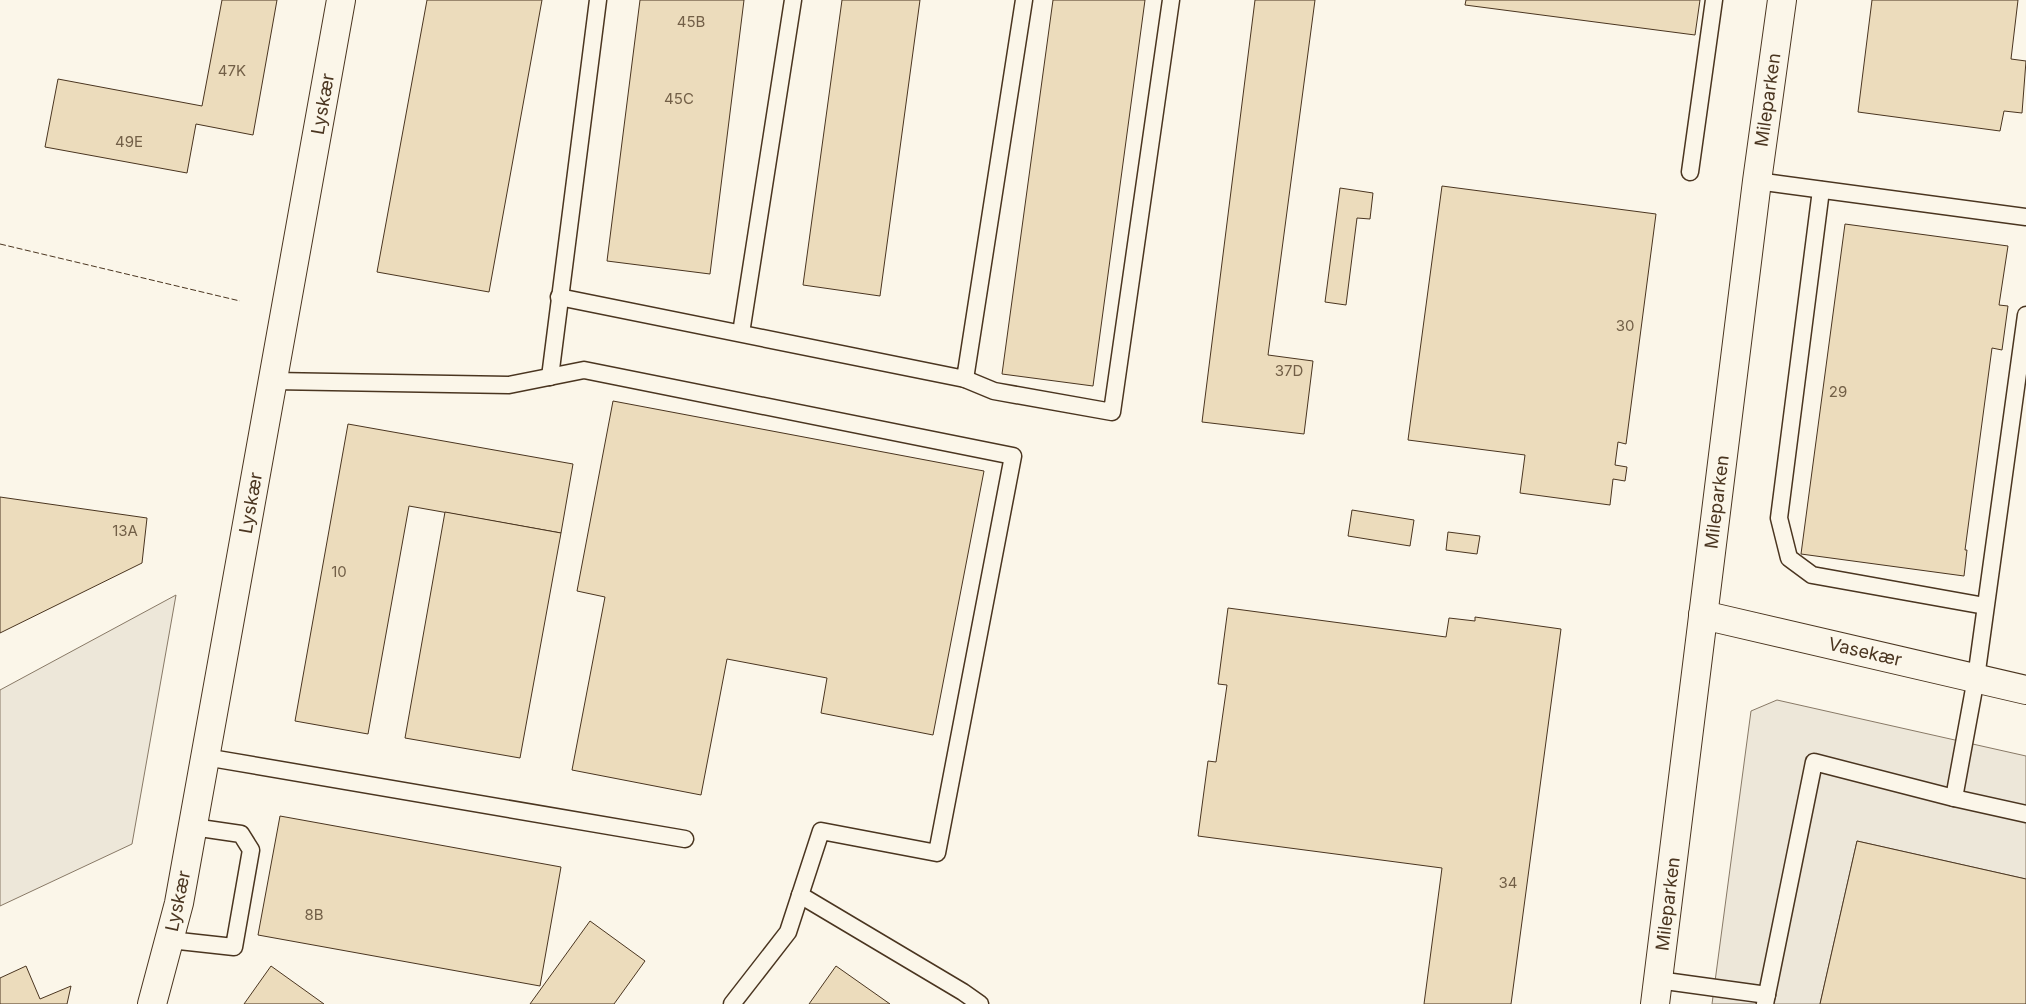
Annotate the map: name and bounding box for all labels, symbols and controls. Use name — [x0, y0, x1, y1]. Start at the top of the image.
house number: 45B — [677, 12, 705, 31]
street label: Mileparken — [1751, 52, 1784, 148]
house number: 47K — [218, 61, 246, 80]
street label: Lyskær — [307, 71, 338, 136]
house number: 45C — [664, 89, 694, 108]
house number: 49E — [115, 132, 143, 151]
house number: 30 — [1616, 316, 1634, 335]
house number: 37D — [1275, 361, 1303, 380]
house number: 29 — [1829, 382, 1847, 401]
street label: Mileparken — [1700, 454, 1733, 550]
street label: Lyskær — [235, 470, 266, 535]
house number: 13A — [112, 521, 138, 540]
house number: 10 — [331, 562, 347, 581]
street label: Vasekær — [1826, 633, 1904, 670]
street label: Mileparken — [1651, 856, 1684, 952]
street label: Lyskær — [161, 868, 194, 933]
house number: 34 — [1499, 873, 1517, 892]
house number: 8B — [304, 905, 324, 924]

